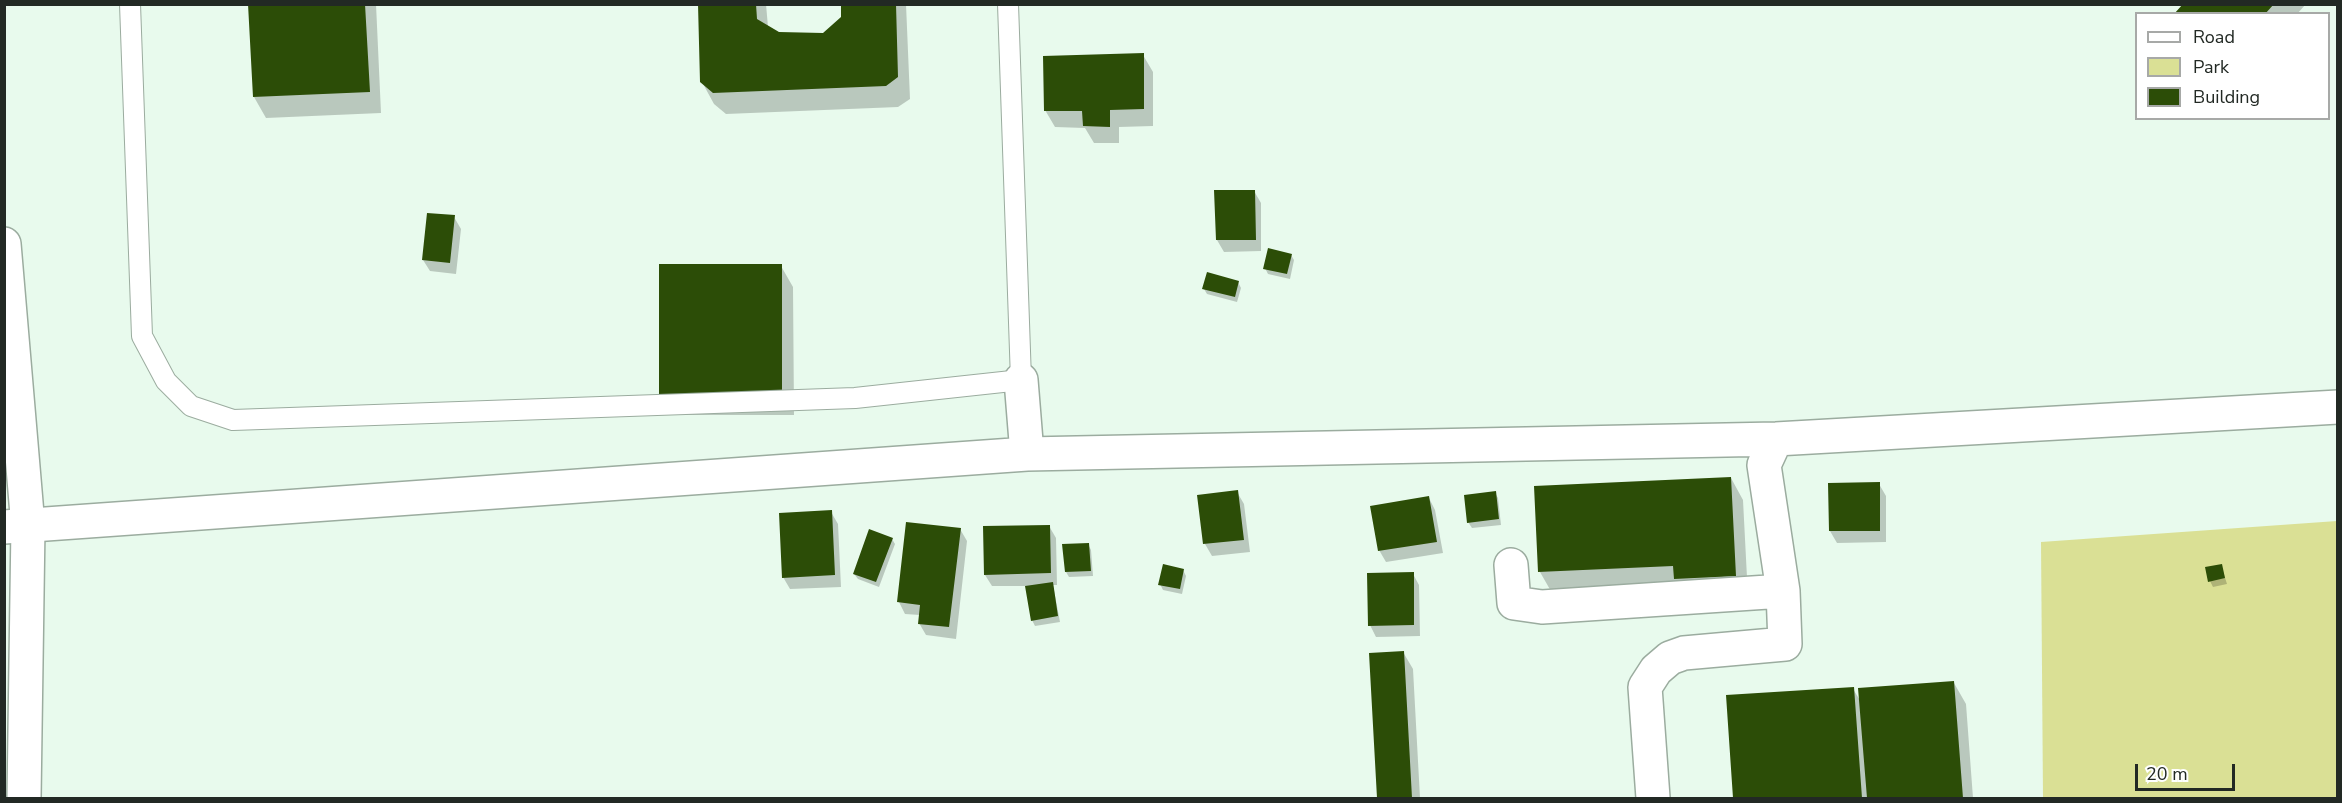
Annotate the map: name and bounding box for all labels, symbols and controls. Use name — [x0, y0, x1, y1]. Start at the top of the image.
legend — [2135, 12, 2330, 120]
text: Road — [2193, 25, 2235, 49]
text: Park — [2193, 55, 2229, 79]
text: Building — [2193, 85, 2260, 109]
scale bar — [2138, 752, 2238, 790]
text: 20 m — [2146, 762, 2188, 786]

